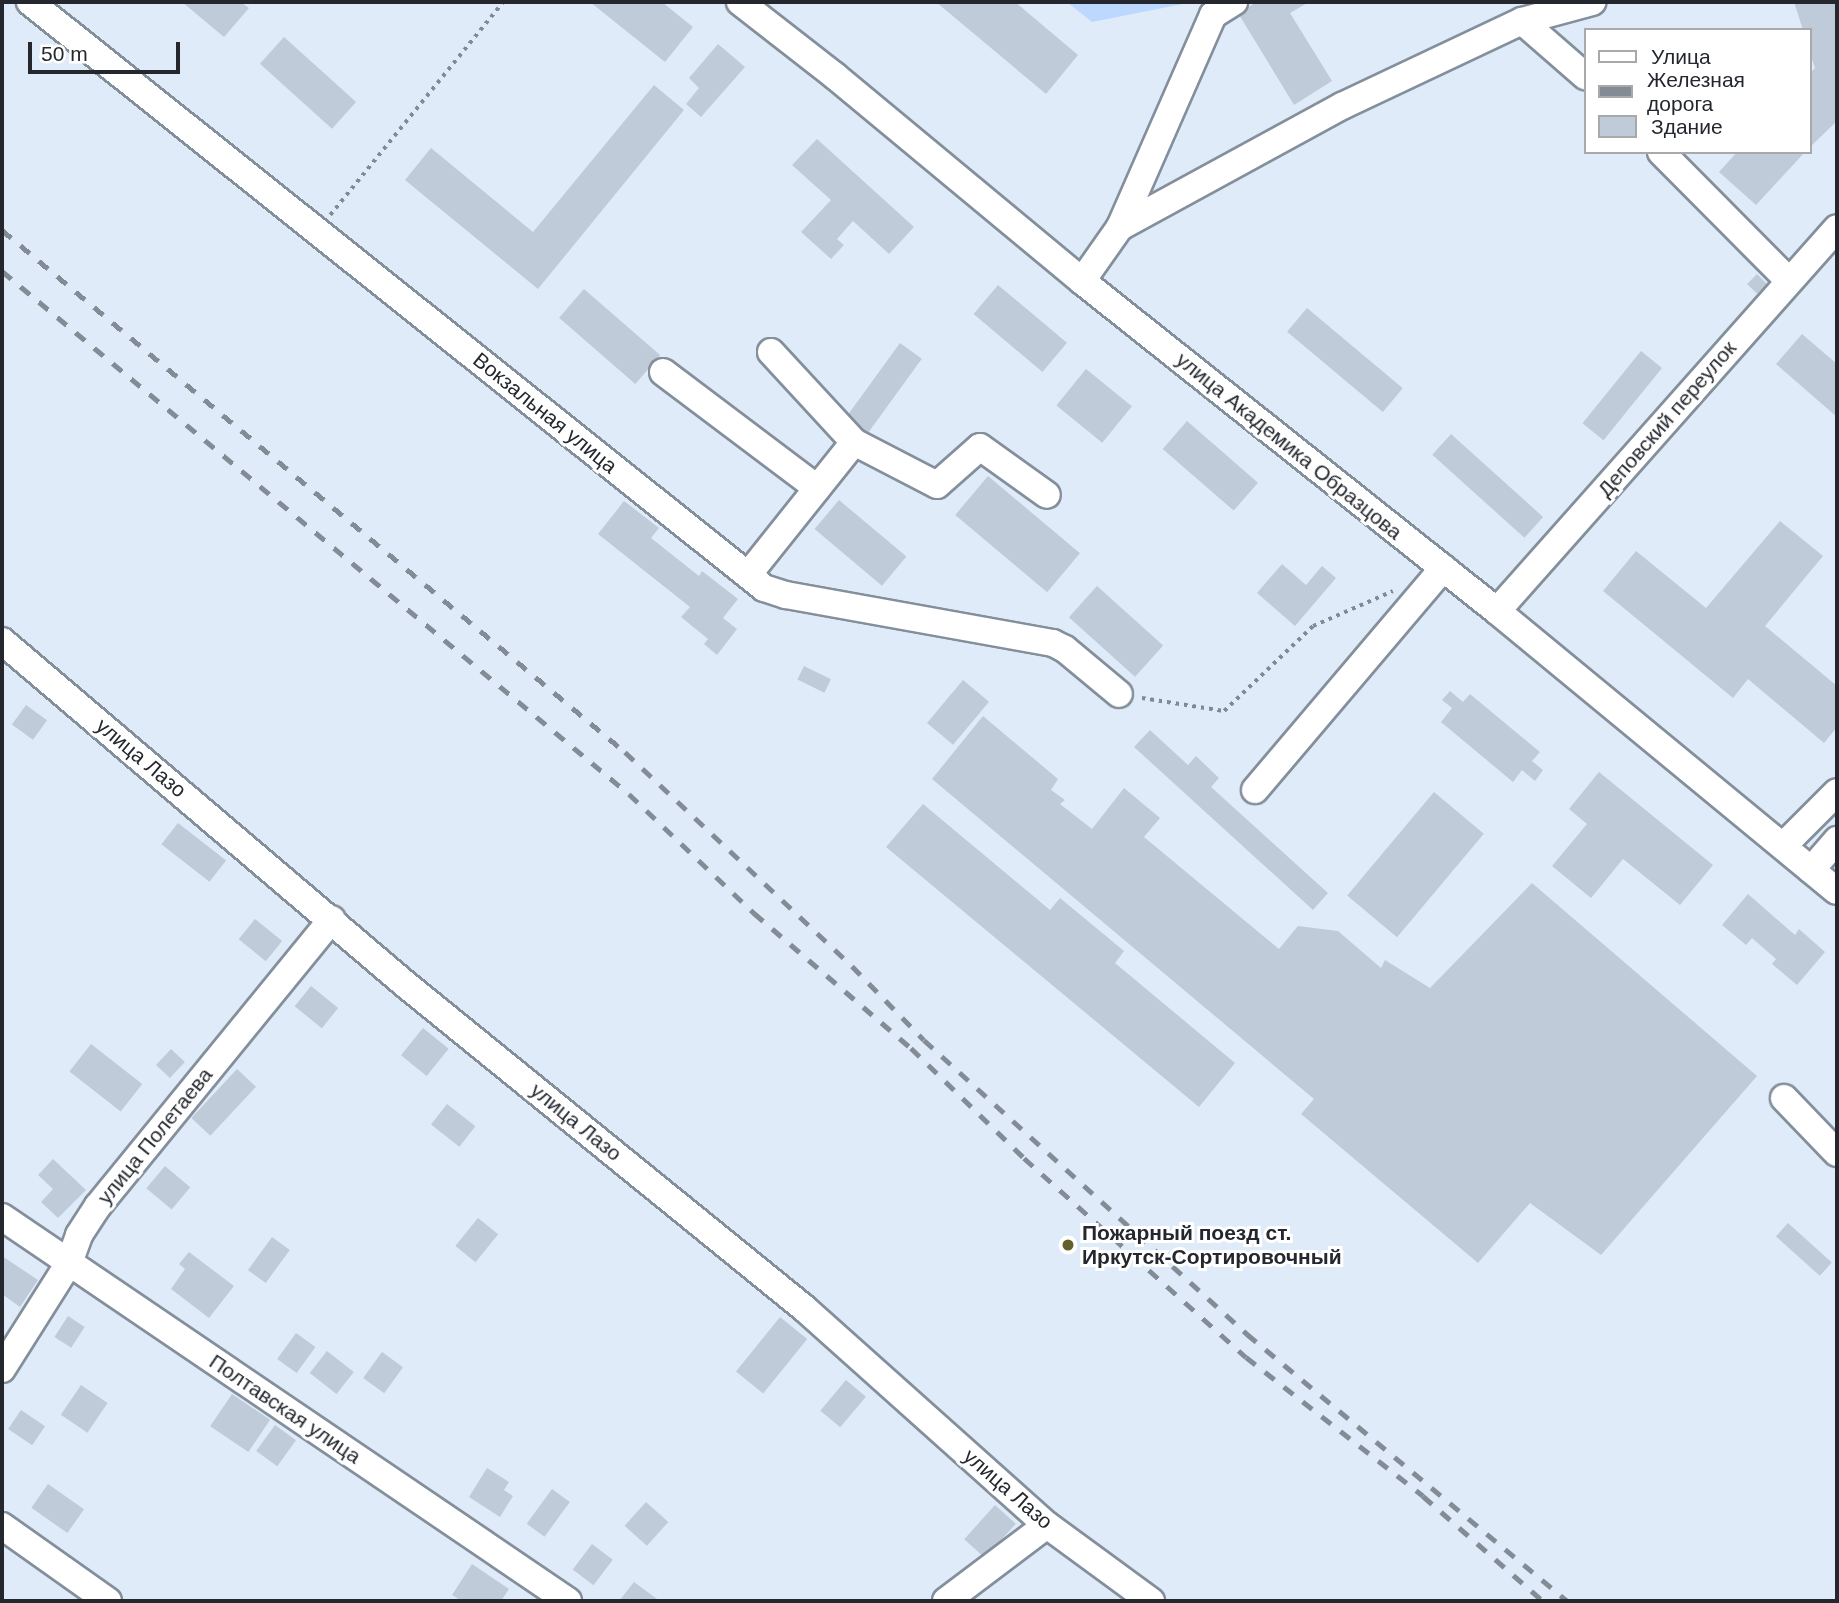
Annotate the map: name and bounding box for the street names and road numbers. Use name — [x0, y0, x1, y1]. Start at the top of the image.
street label: Деповский переулок — [1592, 336, 1742, 502]
street label: Вокзальная улица — [468, 347, 622, 479]
street label: улица Академика Образцова — [1171, 347, 1407, 545]
street label: улица Лазо — [91, 713, 191, 803]
street label: улица Полетаева — [92, 1063, 218, 1209]
street label: улица Лазо — [525, 1078, 627, 1166]
street label: Полтавская улица — [204, 1349, 366, 1469]
street label: улица Лазо — [958, 1443, 1058, 1535]

